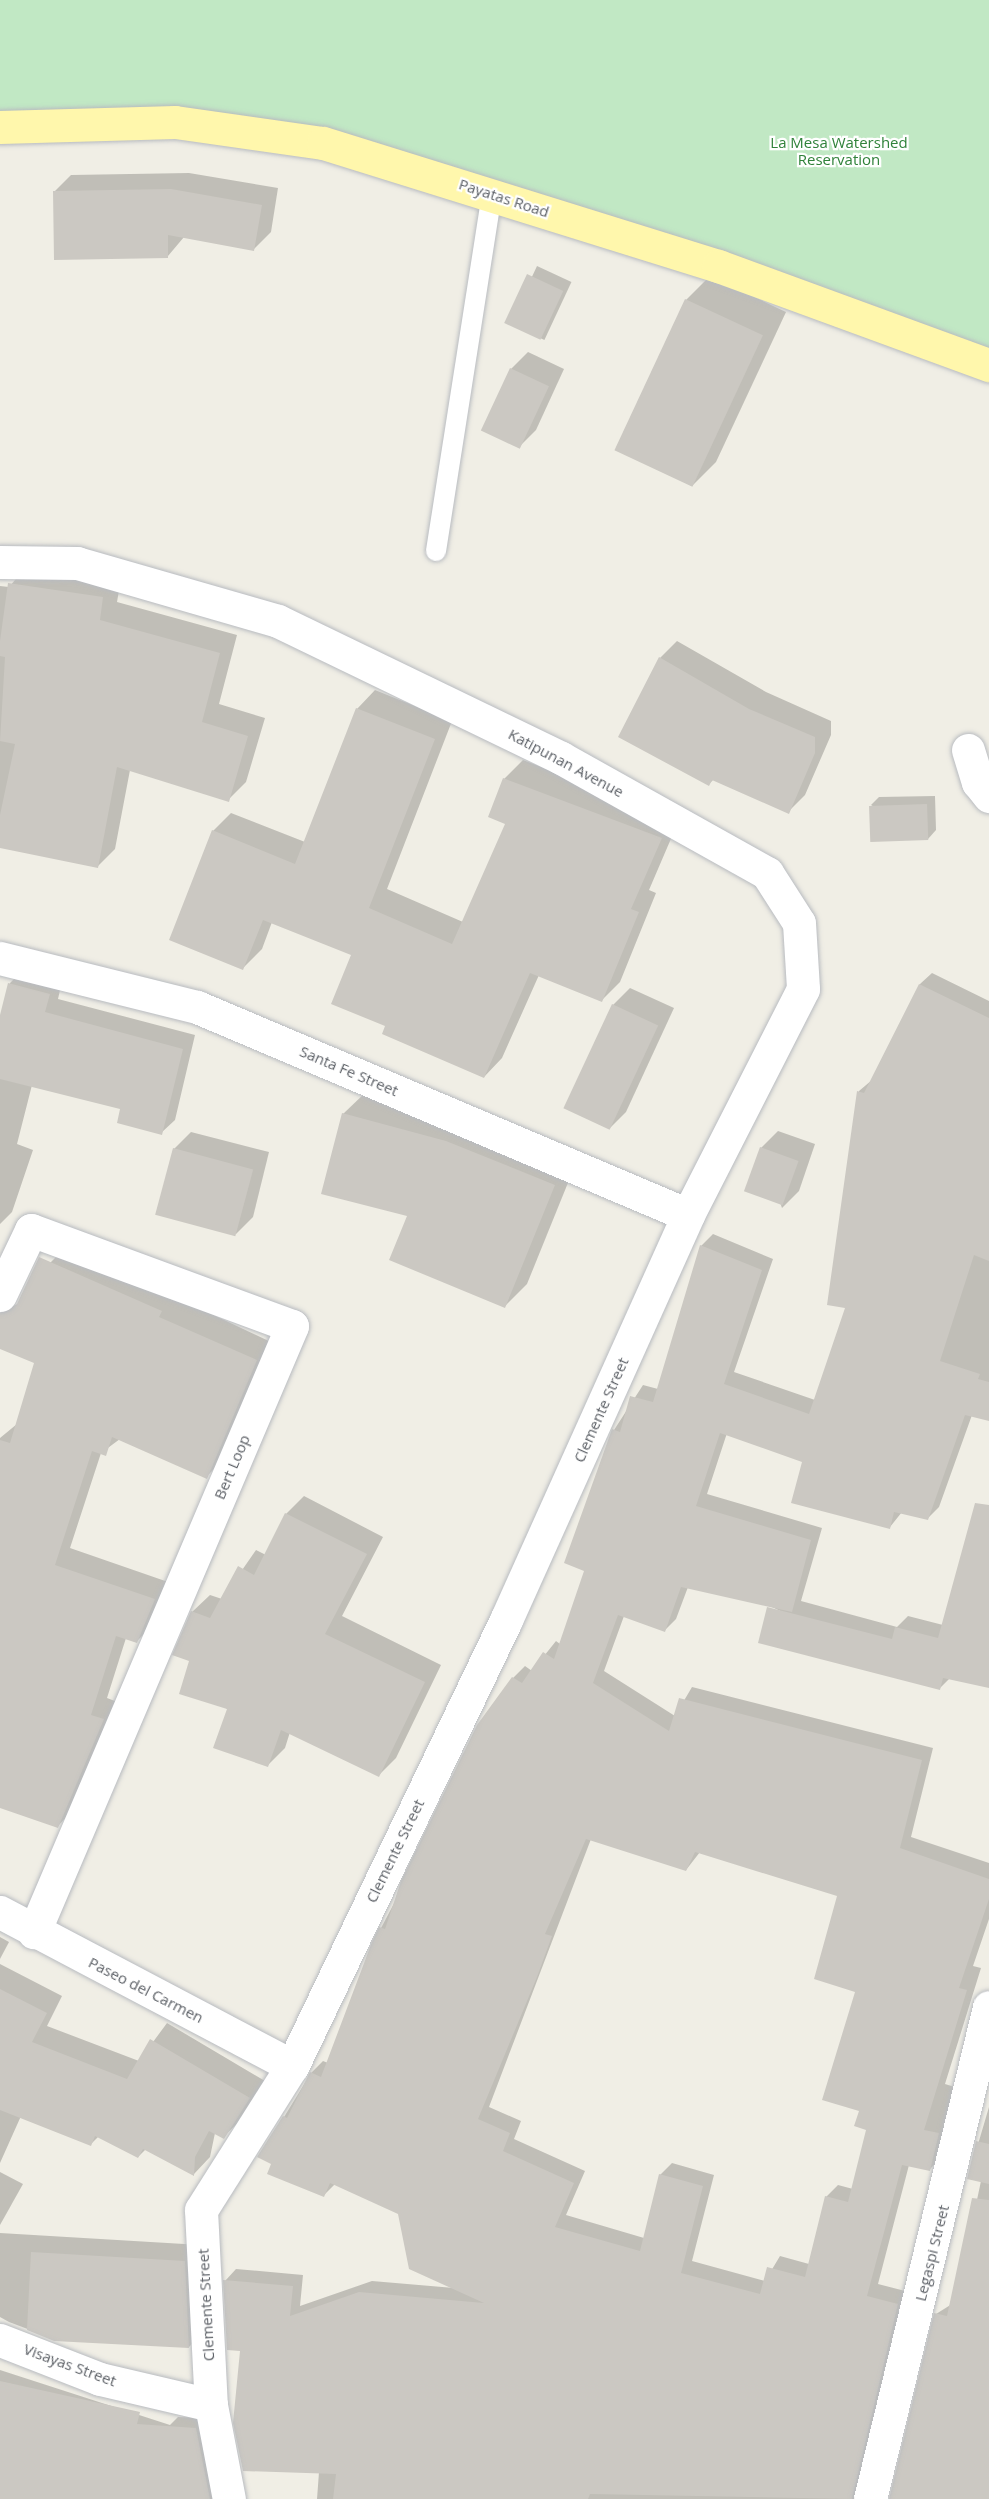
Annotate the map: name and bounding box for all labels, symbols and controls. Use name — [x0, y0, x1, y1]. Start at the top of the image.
park label: La Mesa Watershed Reservation — [770, 133, 908, 168]
street label: Payatas Road — [457, 175, 551, 221]
street label: Katipunan Avenue — [505, 725, 627, 801]
street label: Santa Fe Street — [297, 1042, 401, 1100]
street label: Clemente Street — [570, 1355, 632, 1465]
street label: Bert Loop — [210, 1432, 254, 1502]
street label: Clemente Street — [362, 1796, 428, 1906]
street label: Paseo del Carmen — [86, 1953, 206, 2027]
street label: Legaspi Street — [911, 2203, 953, 2303]
street label: Clemente Street — [194, 2248, 218, 2362]
street label: Visayas Street — [21, 2340, 119, 2390]

